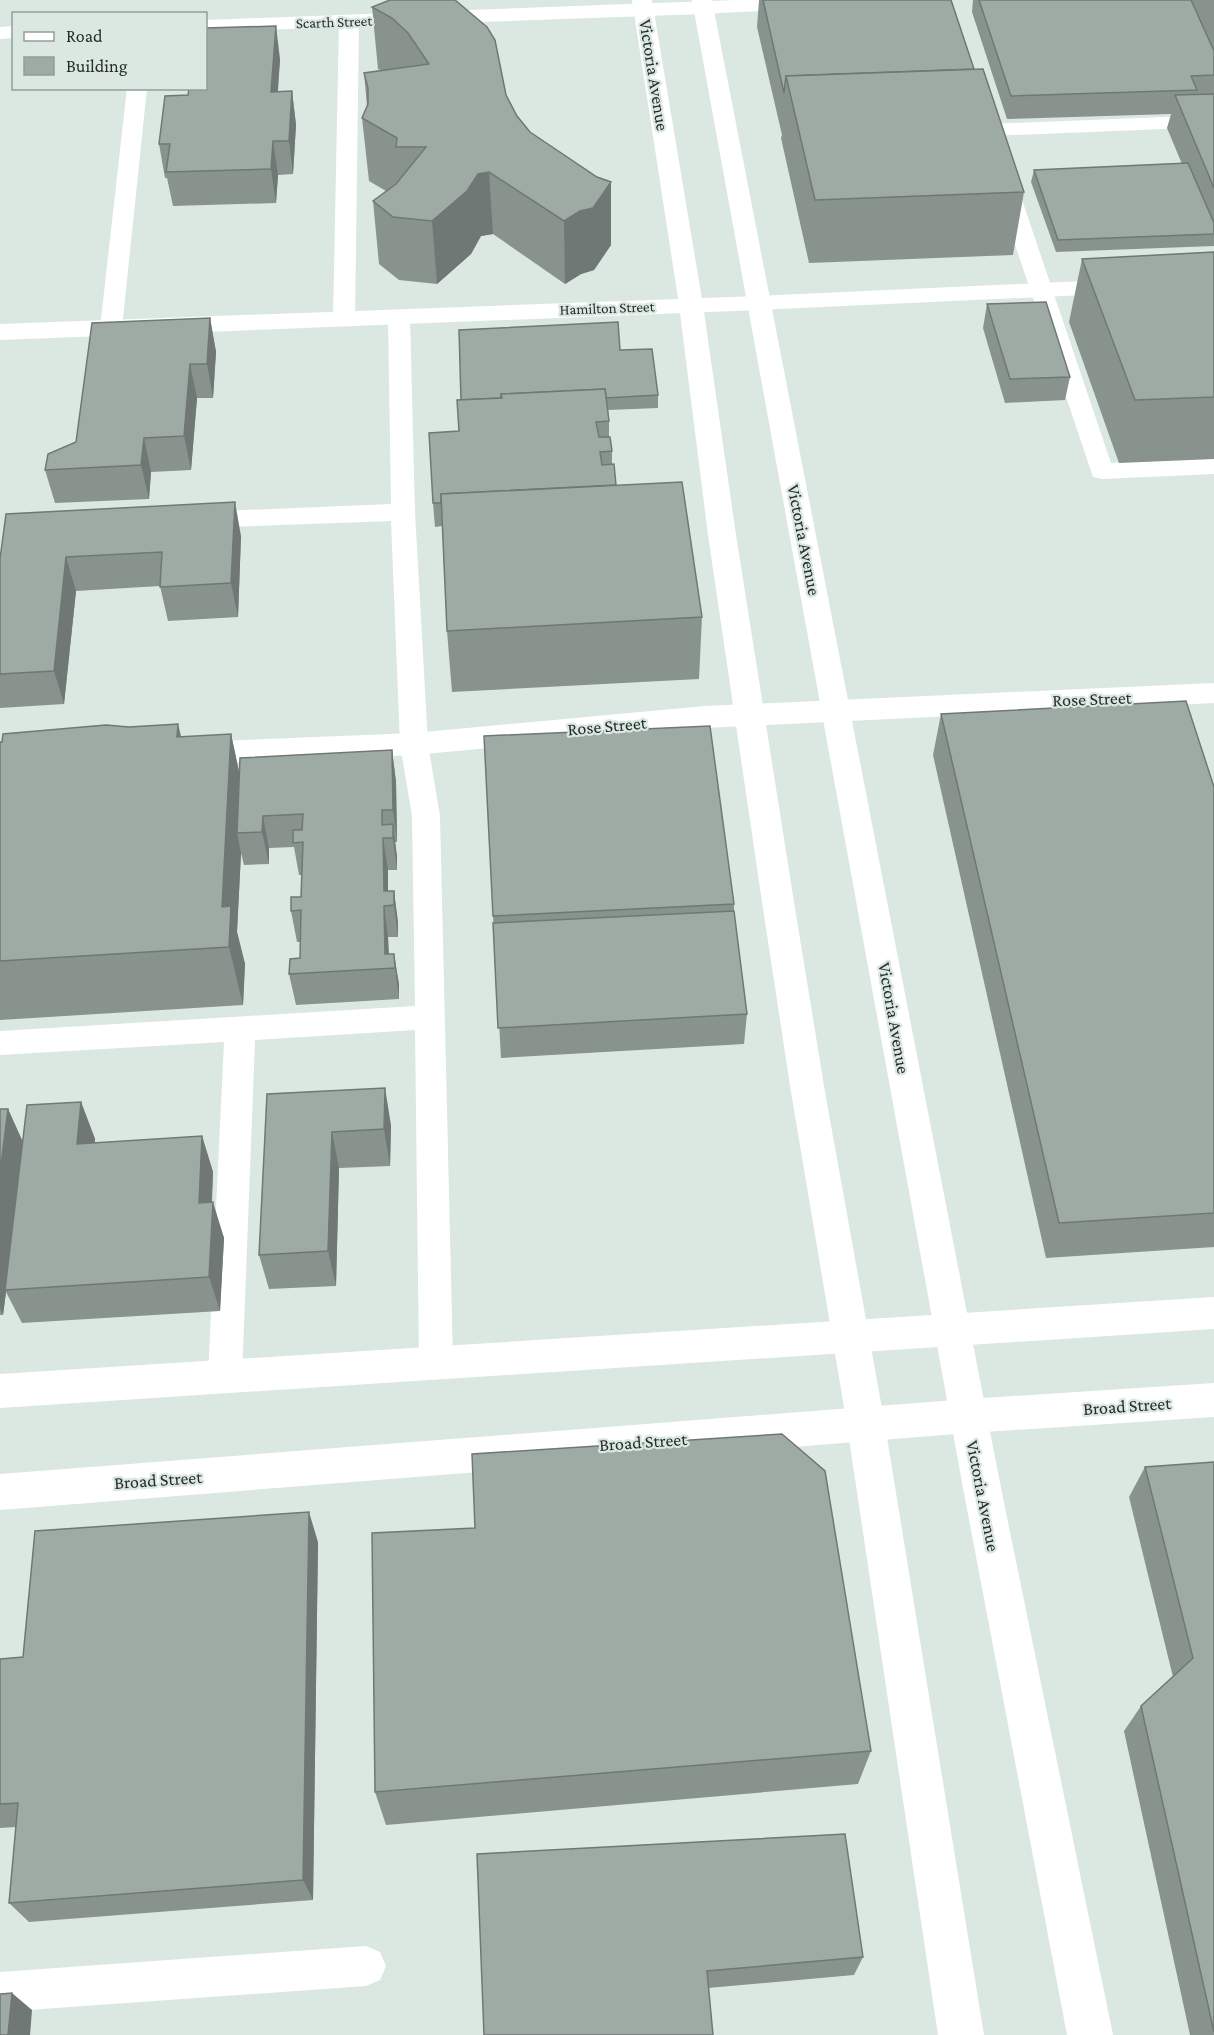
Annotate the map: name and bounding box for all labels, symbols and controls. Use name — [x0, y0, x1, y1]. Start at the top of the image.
legend — [12, 12, 207, 90]
street label: Scarth Street — [295, 13, 374, 31]
street label: Victoria Avenue — [635, 18, 673, 132]
text: Road — [66, 26, 103, 46]
text: Building — [66, 56, 128, 76]
street label: Hamilton Street — [559, 298, 656, 318]
street label: Victoria Avenue — [783, 483, 825, 597]
street label: Rose Street — [1052, 688, 1133, 710]
street label: Rose Street — [567, 712, 648, 739]
street label: Victoria Avenue — [874, 961, 914, 1075]
street label: Broad Street — [1082, 1393, 1173, 1419]
street label: Broad Street — [598, 1429, 689, 1455]
street label: Victoria Avenue — [962, 1439, 1004, 1553]
street label: Broad Street — [113, 1467, 204, 1493]

